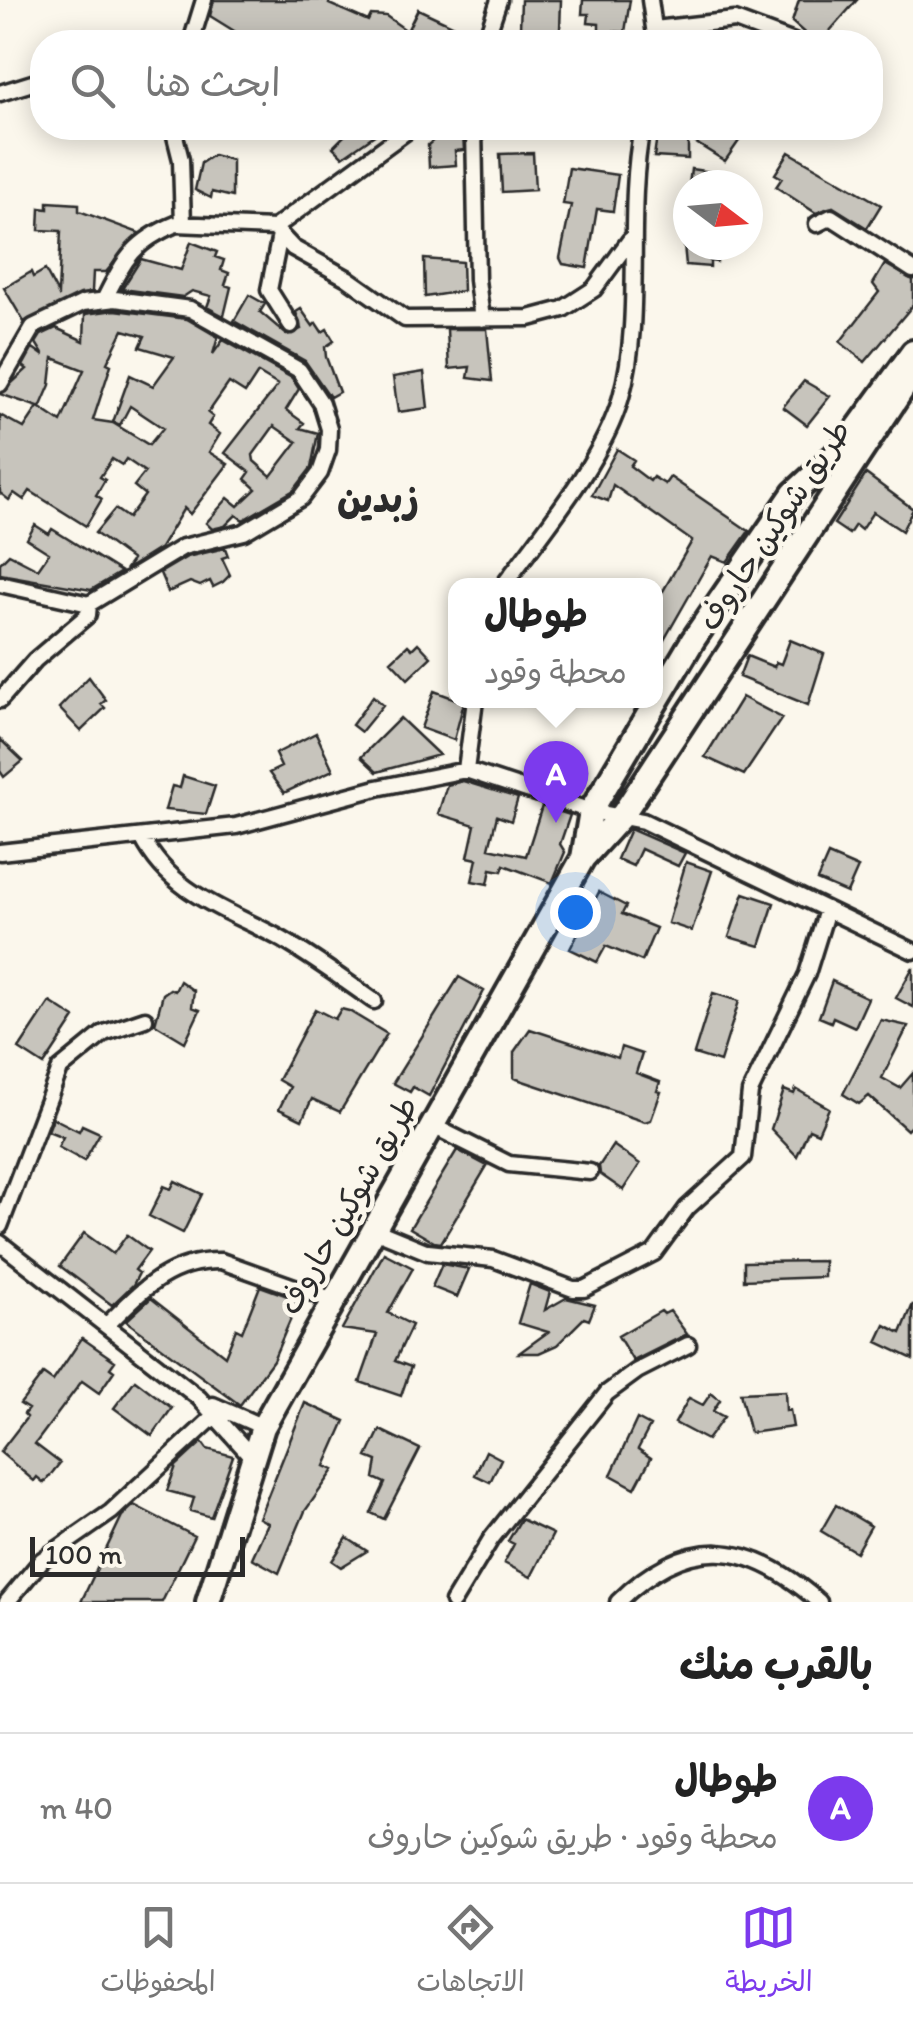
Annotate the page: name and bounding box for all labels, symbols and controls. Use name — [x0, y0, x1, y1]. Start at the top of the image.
search box — [30, 30, 883, 140]
icon: search — [65, 58, 120, 113]
text: ابحث هنا — [145, 60, 281, 106]
north arrow — [673, 170, 763, 260]
street label: طريق شوكين حاروف — [689, 412, 859, 638]
district label: زبدين — [337, 476, 419, 523]
popup — [448, 578, 663, 708]
text: طوطال — [484, 591, 588, 637]
text: محطة وقود — [484, 653, 627, 691]
pin: A — [524, 740, 588, 823]
your location — [550, 887, 601, 938]
street label: طريق شوكين حاروف — [270, 1089, 426, 1321]
scale bar — [30, 1532, 245, 1576]
text: 100 m — [45, 1537, 122, 1571]
text: بالقرب منك — [679, 1639, 873, 1690]
text: طوطال — [674, 1756, 778, 1802]
text: 40 m — [40, 1789, 113, 1827]
text: A — [830, 1789, 851, 1827]
text: محطة وقود · طريق شوكين حاروف — [367, 1818, 778, 1856]
tab: المحفوظات — [100, 1900, 216, 2006]
tab: الاتجاهات — [416, 1900, 525, 2006]
tab: الخريطة — [725, 1900, 813, 2006]

